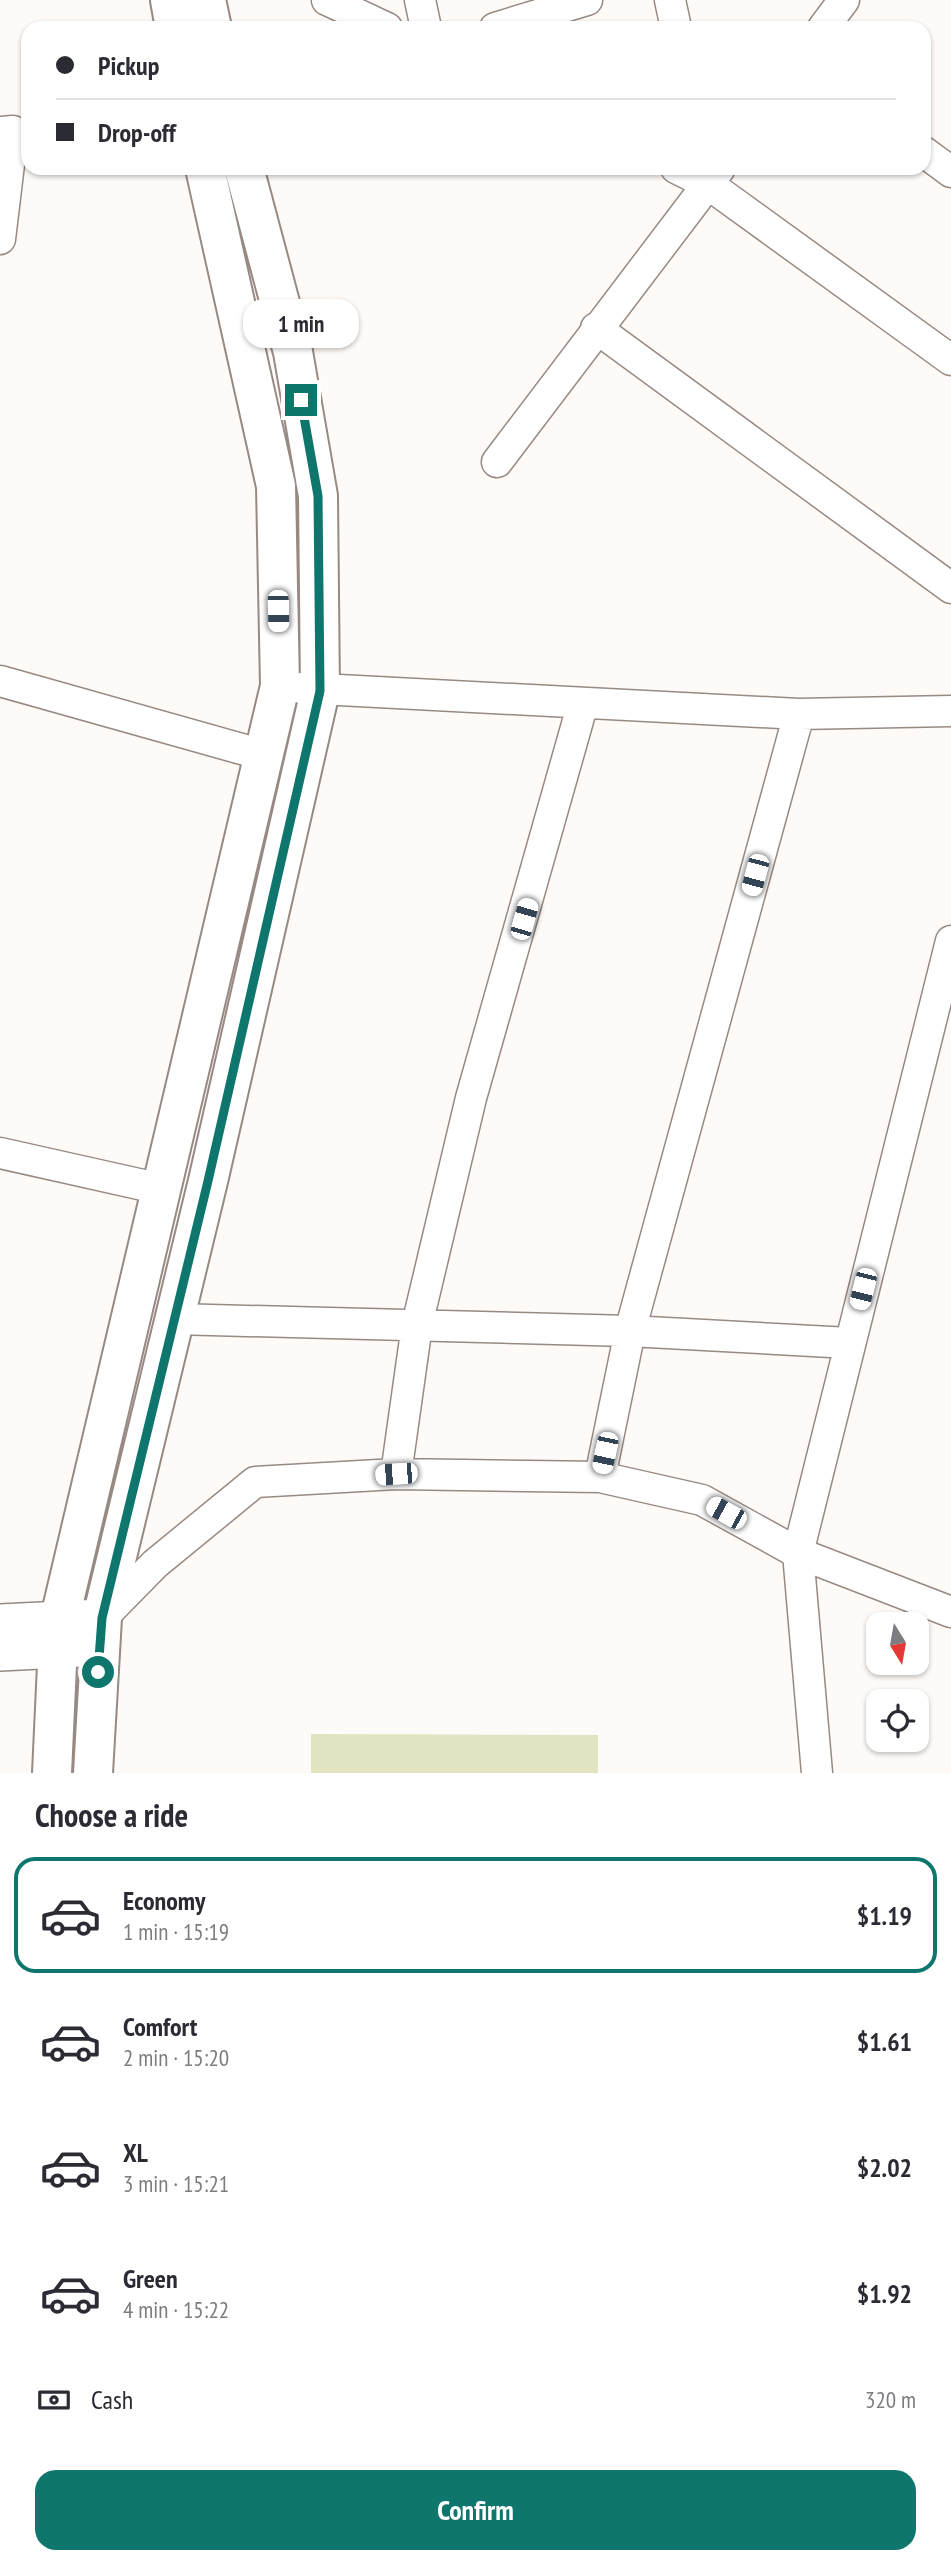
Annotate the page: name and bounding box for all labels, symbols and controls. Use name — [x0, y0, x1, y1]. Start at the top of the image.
text: Pickup — [98, 49, 159, 82]
text: Drop-off — [98, 116, 176, 149]
callout: 1 min — [243, 298, 359, 348]
text: 1 min — [278, 309, 324, 338]
route end — [285, 384, 317, 416]
car — [268, 590, 289, 632]
car — [740, 852, 771, 898]
car — [509, 896, 540, 942]
car — [848, 1266, 879, 1312]
car — [591, 1430, 620, 1476]
car — [375, 1462, 418, 1486]
car — [703, 1494, 750, 1532]
north arrow — [866, 1612, 929, 1675]
map controls — [866, 1612, 929, 1752]
route start — [82, 1656, 114, 1688]
button: locate — [866, 1689, 929, 1752]
text: Choose a ride — [35, 1794, 188, 1836]
icon: car — [39, 1884, 102, 1947]
text: Economy — [123, 1884, 205, 1917]
text: $1.19 — [857, 1899, 912, 1932]
text: 1 min · 15:19 — [123, 1917, 229, 1946]
icon: car — [39, 2010, 102, 2073]
text: Comfort — [123, 2010, 197, 2043]
text: $1.61 — [857, 2025, 912, 2058]
text: 2 min · 15:20 — [123, 2043, 229, 2072]
icon: car — [39, 2136, 102, 2199]
text: XL — [123, 2136, 148, 2169]
text: $2.02 — [857, 2151, 912, 2184]
text: 3 min · 15:21 — [123, 2169, 229, 2198]
icon: car — [39, 2262, 102, 2325]
text: Green — [123, 2262, 178, 2295]
text: $1.92 — [857, 2277, 912, 2310]
text: 4 min · 15:22 — [123, 2295, 229, 2324]
icon: cash — [35, 2381, 73, 2419]
text: Cash — [91, 2383, 133, 2416]
text: 320 m — [865, 2385, 916, 2414]
button: Confirm — [35, 2470, 916, 2550]

